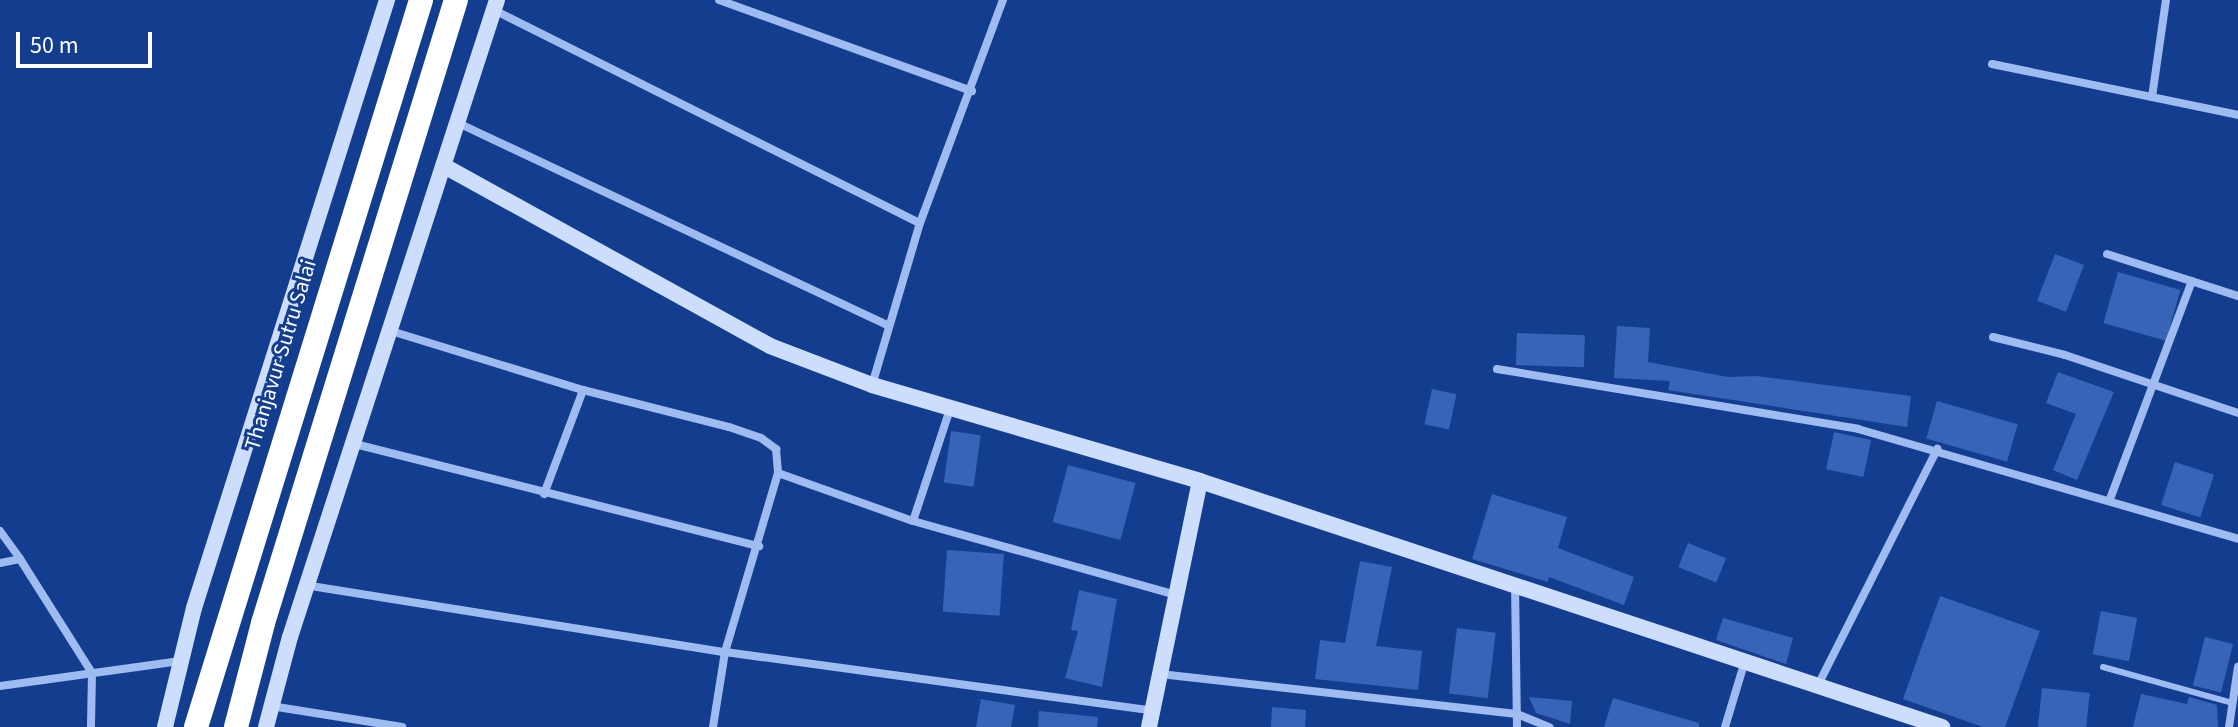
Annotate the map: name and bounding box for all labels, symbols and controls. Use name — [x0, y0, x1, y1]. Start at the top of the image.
scale bar — [20, 16, 156, 66]
text: 50 m — [30, 28, 79, 63]
street label: Thanjavur Sutru Salai — [239, 257, 323, 453]

